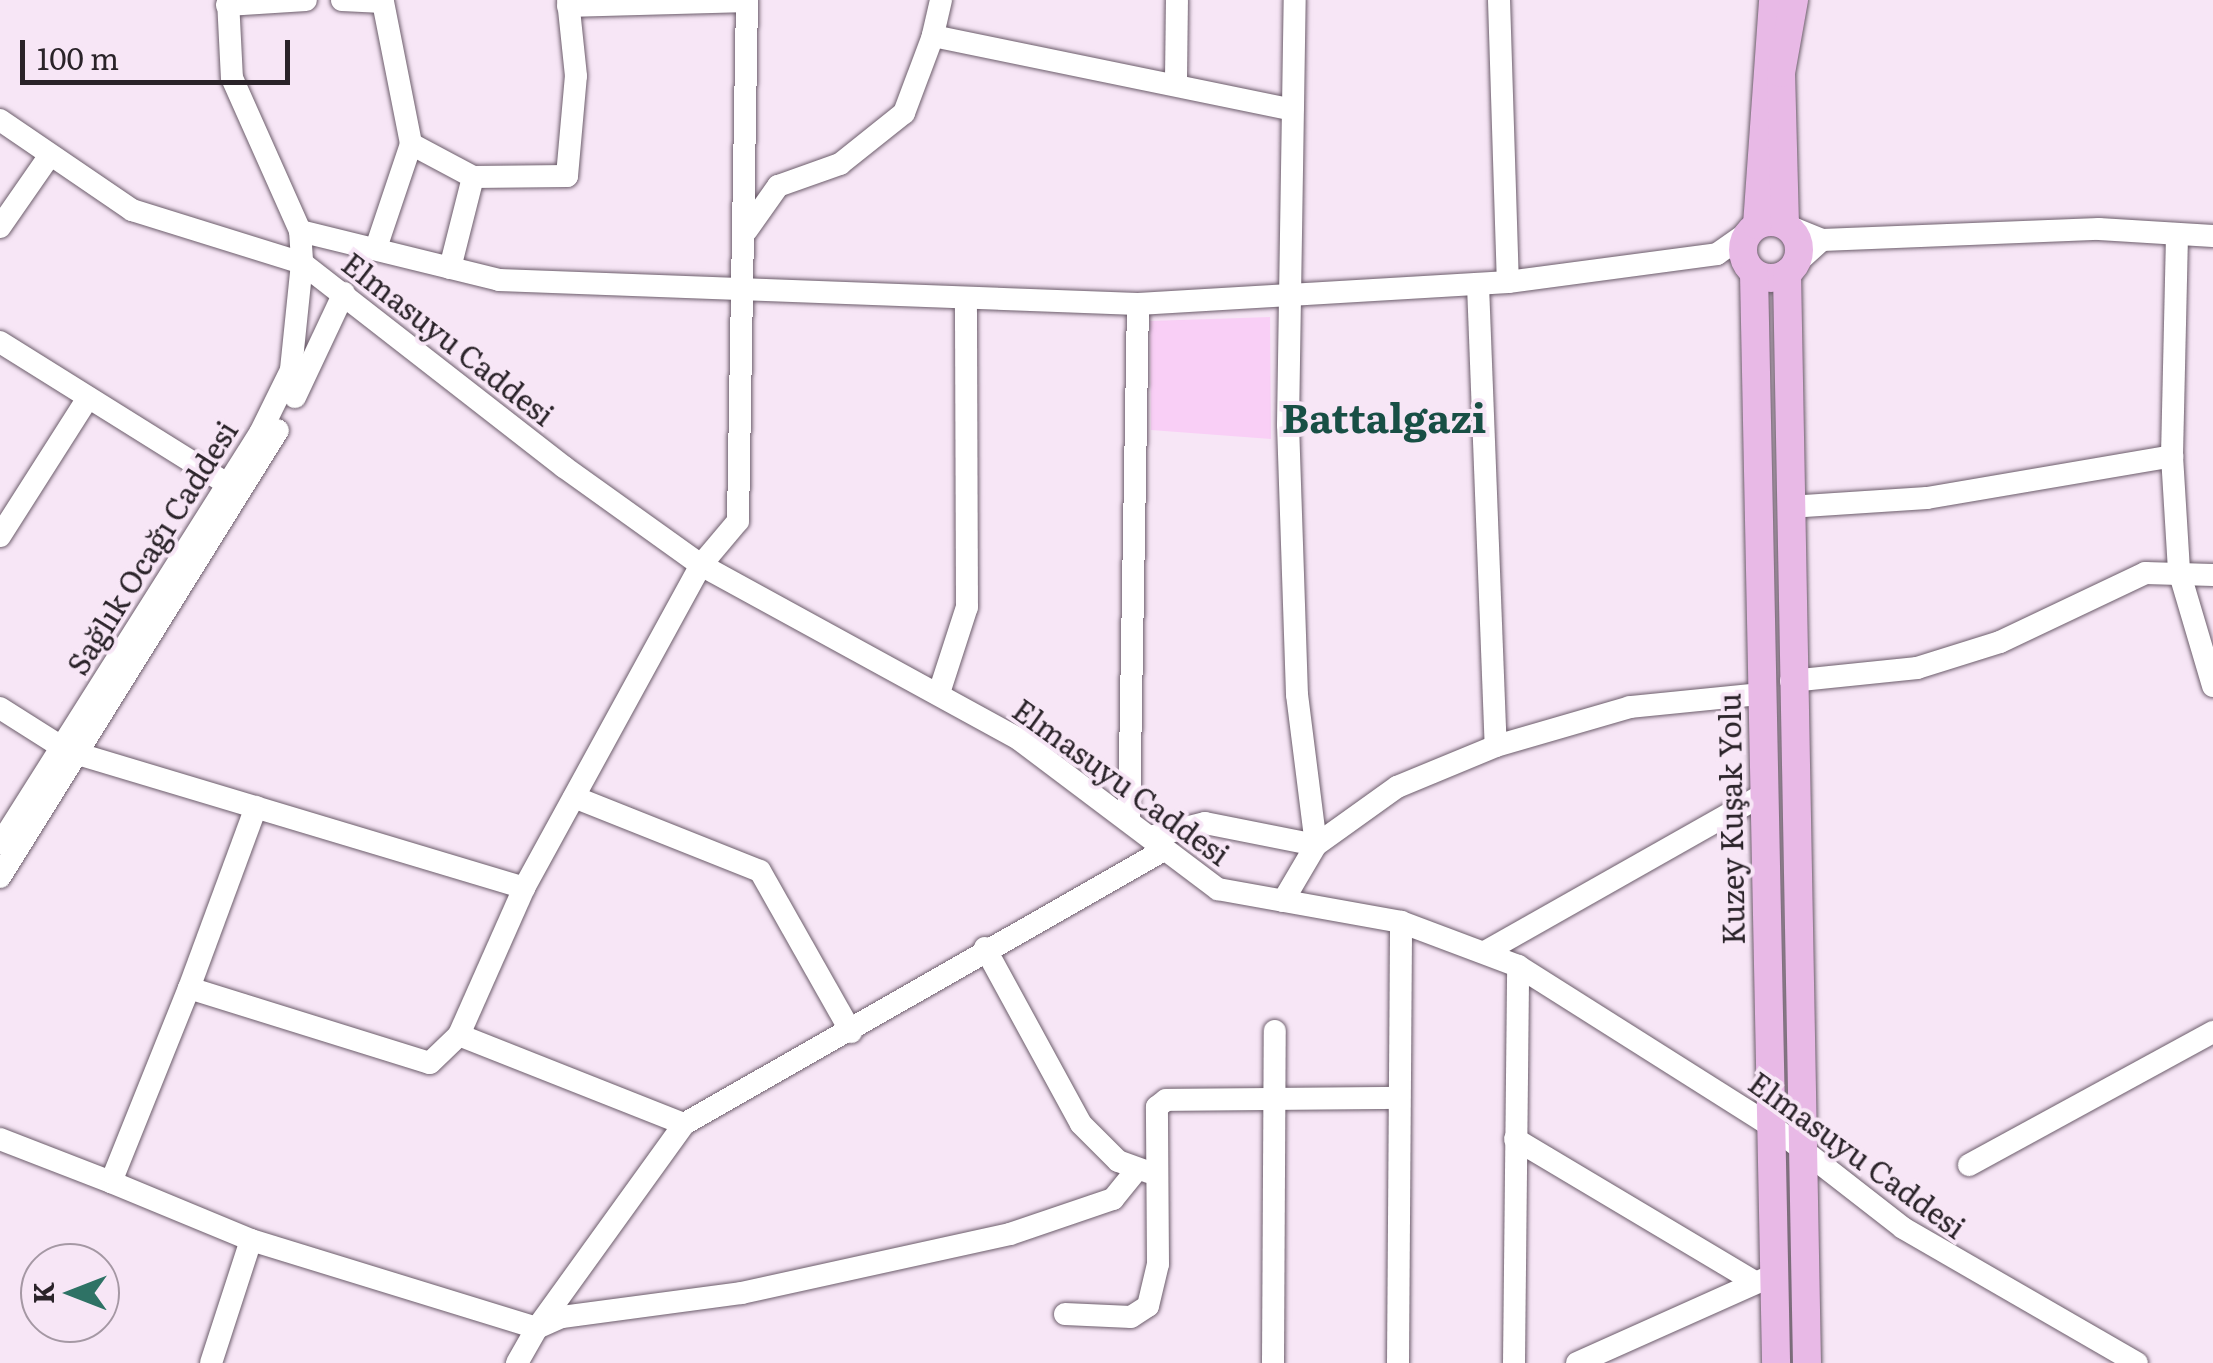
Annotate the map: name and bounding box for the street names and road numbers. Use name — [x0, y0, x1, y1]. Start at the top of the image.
street label: Elmasuyu Caddesi — [336, 244, 562, 432]
street label: Sağlık Ocağı Caddesi — [58, 413, 244, 681]
street label: Elmasuyu Caddesi — [1007, 690, 1237, 872]
street label: Kuzey Kuşak Yolu — [1710, 693, 1750, 945]
street label: Elmasuyu Caddesi — [1743, 1063, 1973, 1245]

